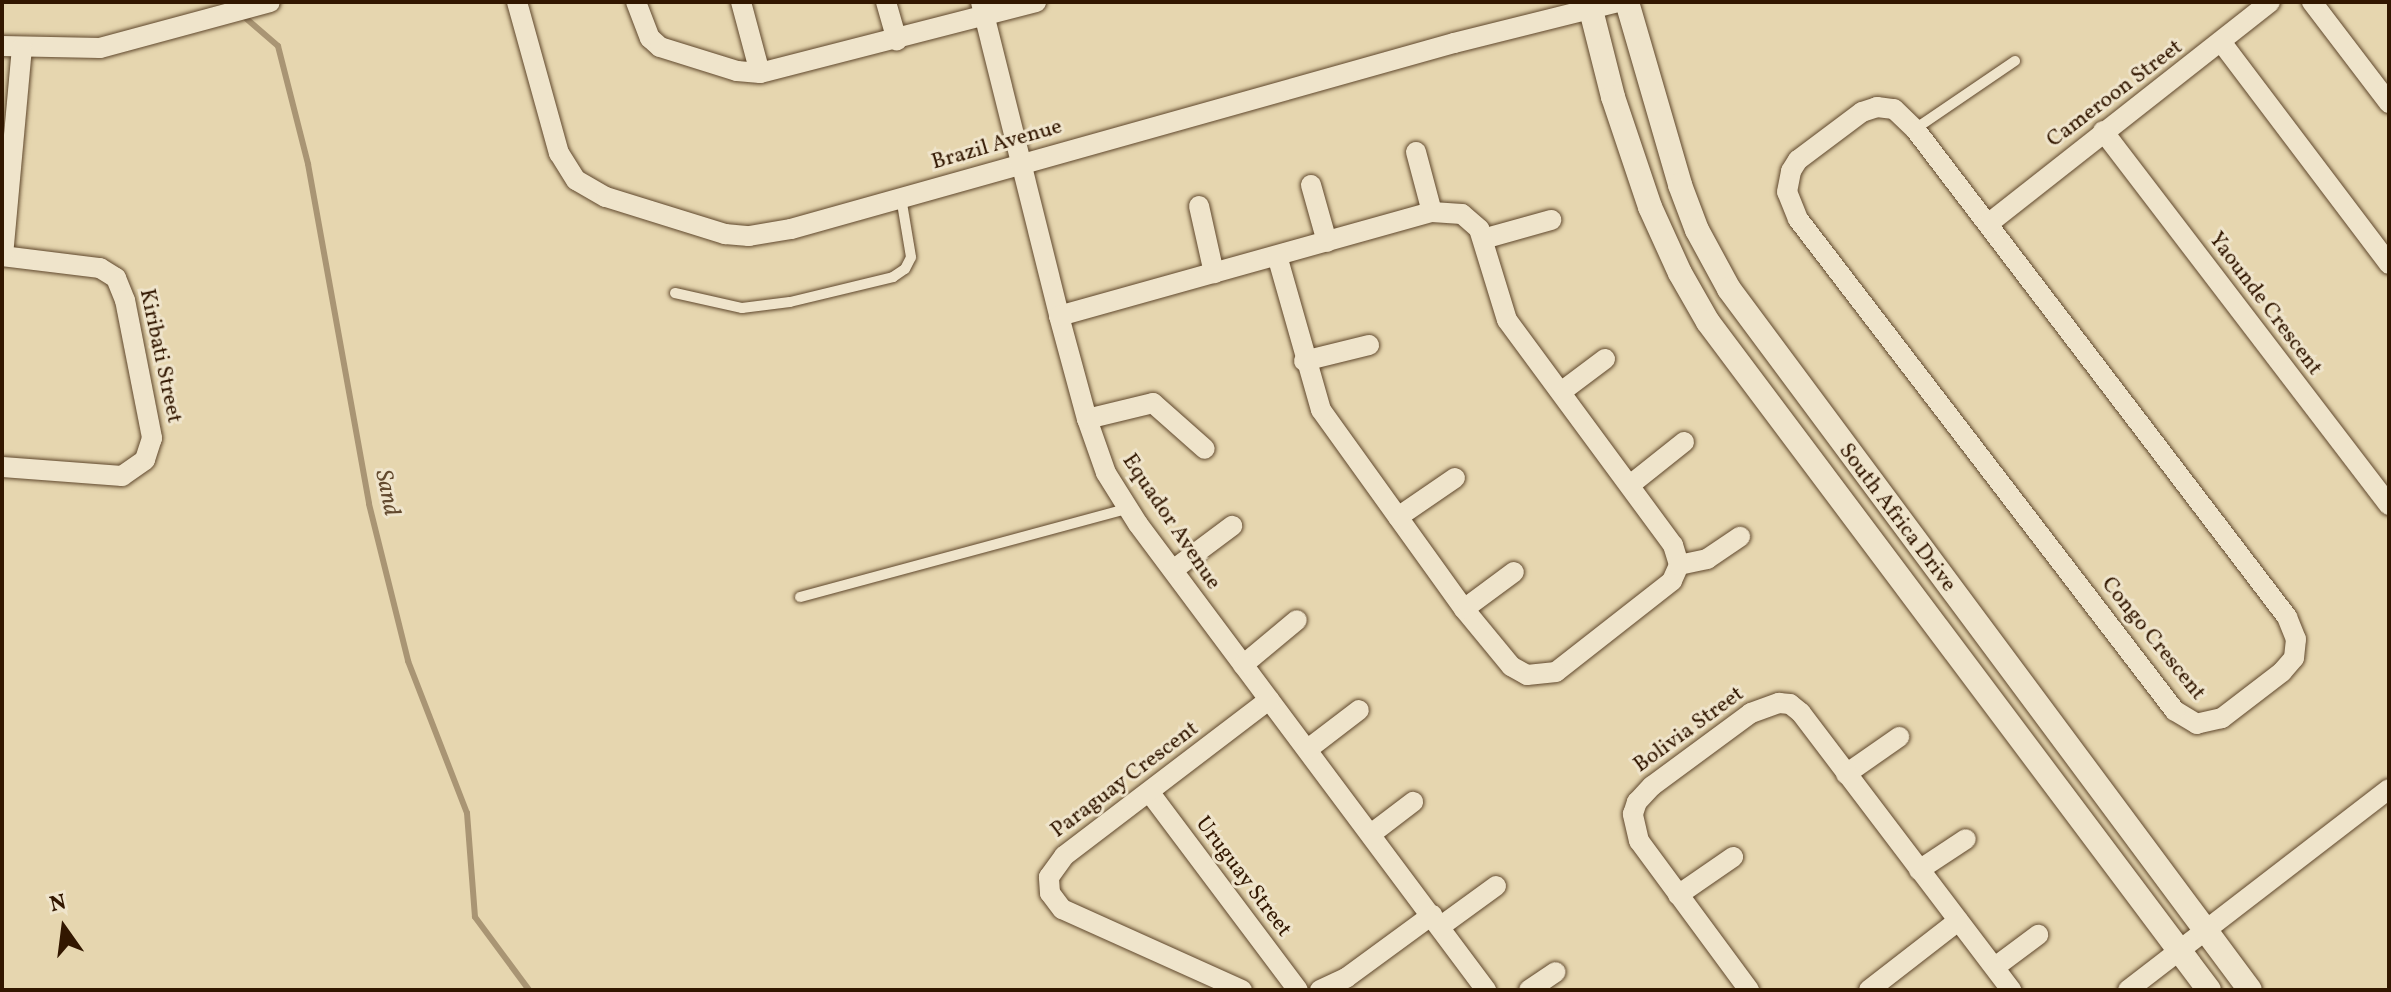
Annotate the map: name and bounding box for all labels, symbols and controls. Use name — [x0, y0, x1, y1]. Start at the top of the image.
street label: Cameroon Street — [2042, 34, 2188, 154]
street label: Brazil Avenue — [929, 114, 1065, 176]
street label: Yaounde Crescent — [2203, 227, 2327, 381]
street label: Kiribati Street — [133, 287, 187, 425]
street label: South Africa Drive — [1833, 438, 1961, 598]
street label: Equador Avenue — [1116, 449, 1226, 595]
water label: Sand — [367, 467, 405, 519]
street label: Congo Crescent — [2095, 572, 2211, 706]
street label: Bolivia Street — [1629, 681, 1749, 779]
street label: Paraguay Crescent — [1046, 716, 1204, 844]
street label: Uruguay Street — [1189, 811, 1297, 943]
text: N — [47, 887, 70, 921]
north arrow — [24, 888, 104, 968]

